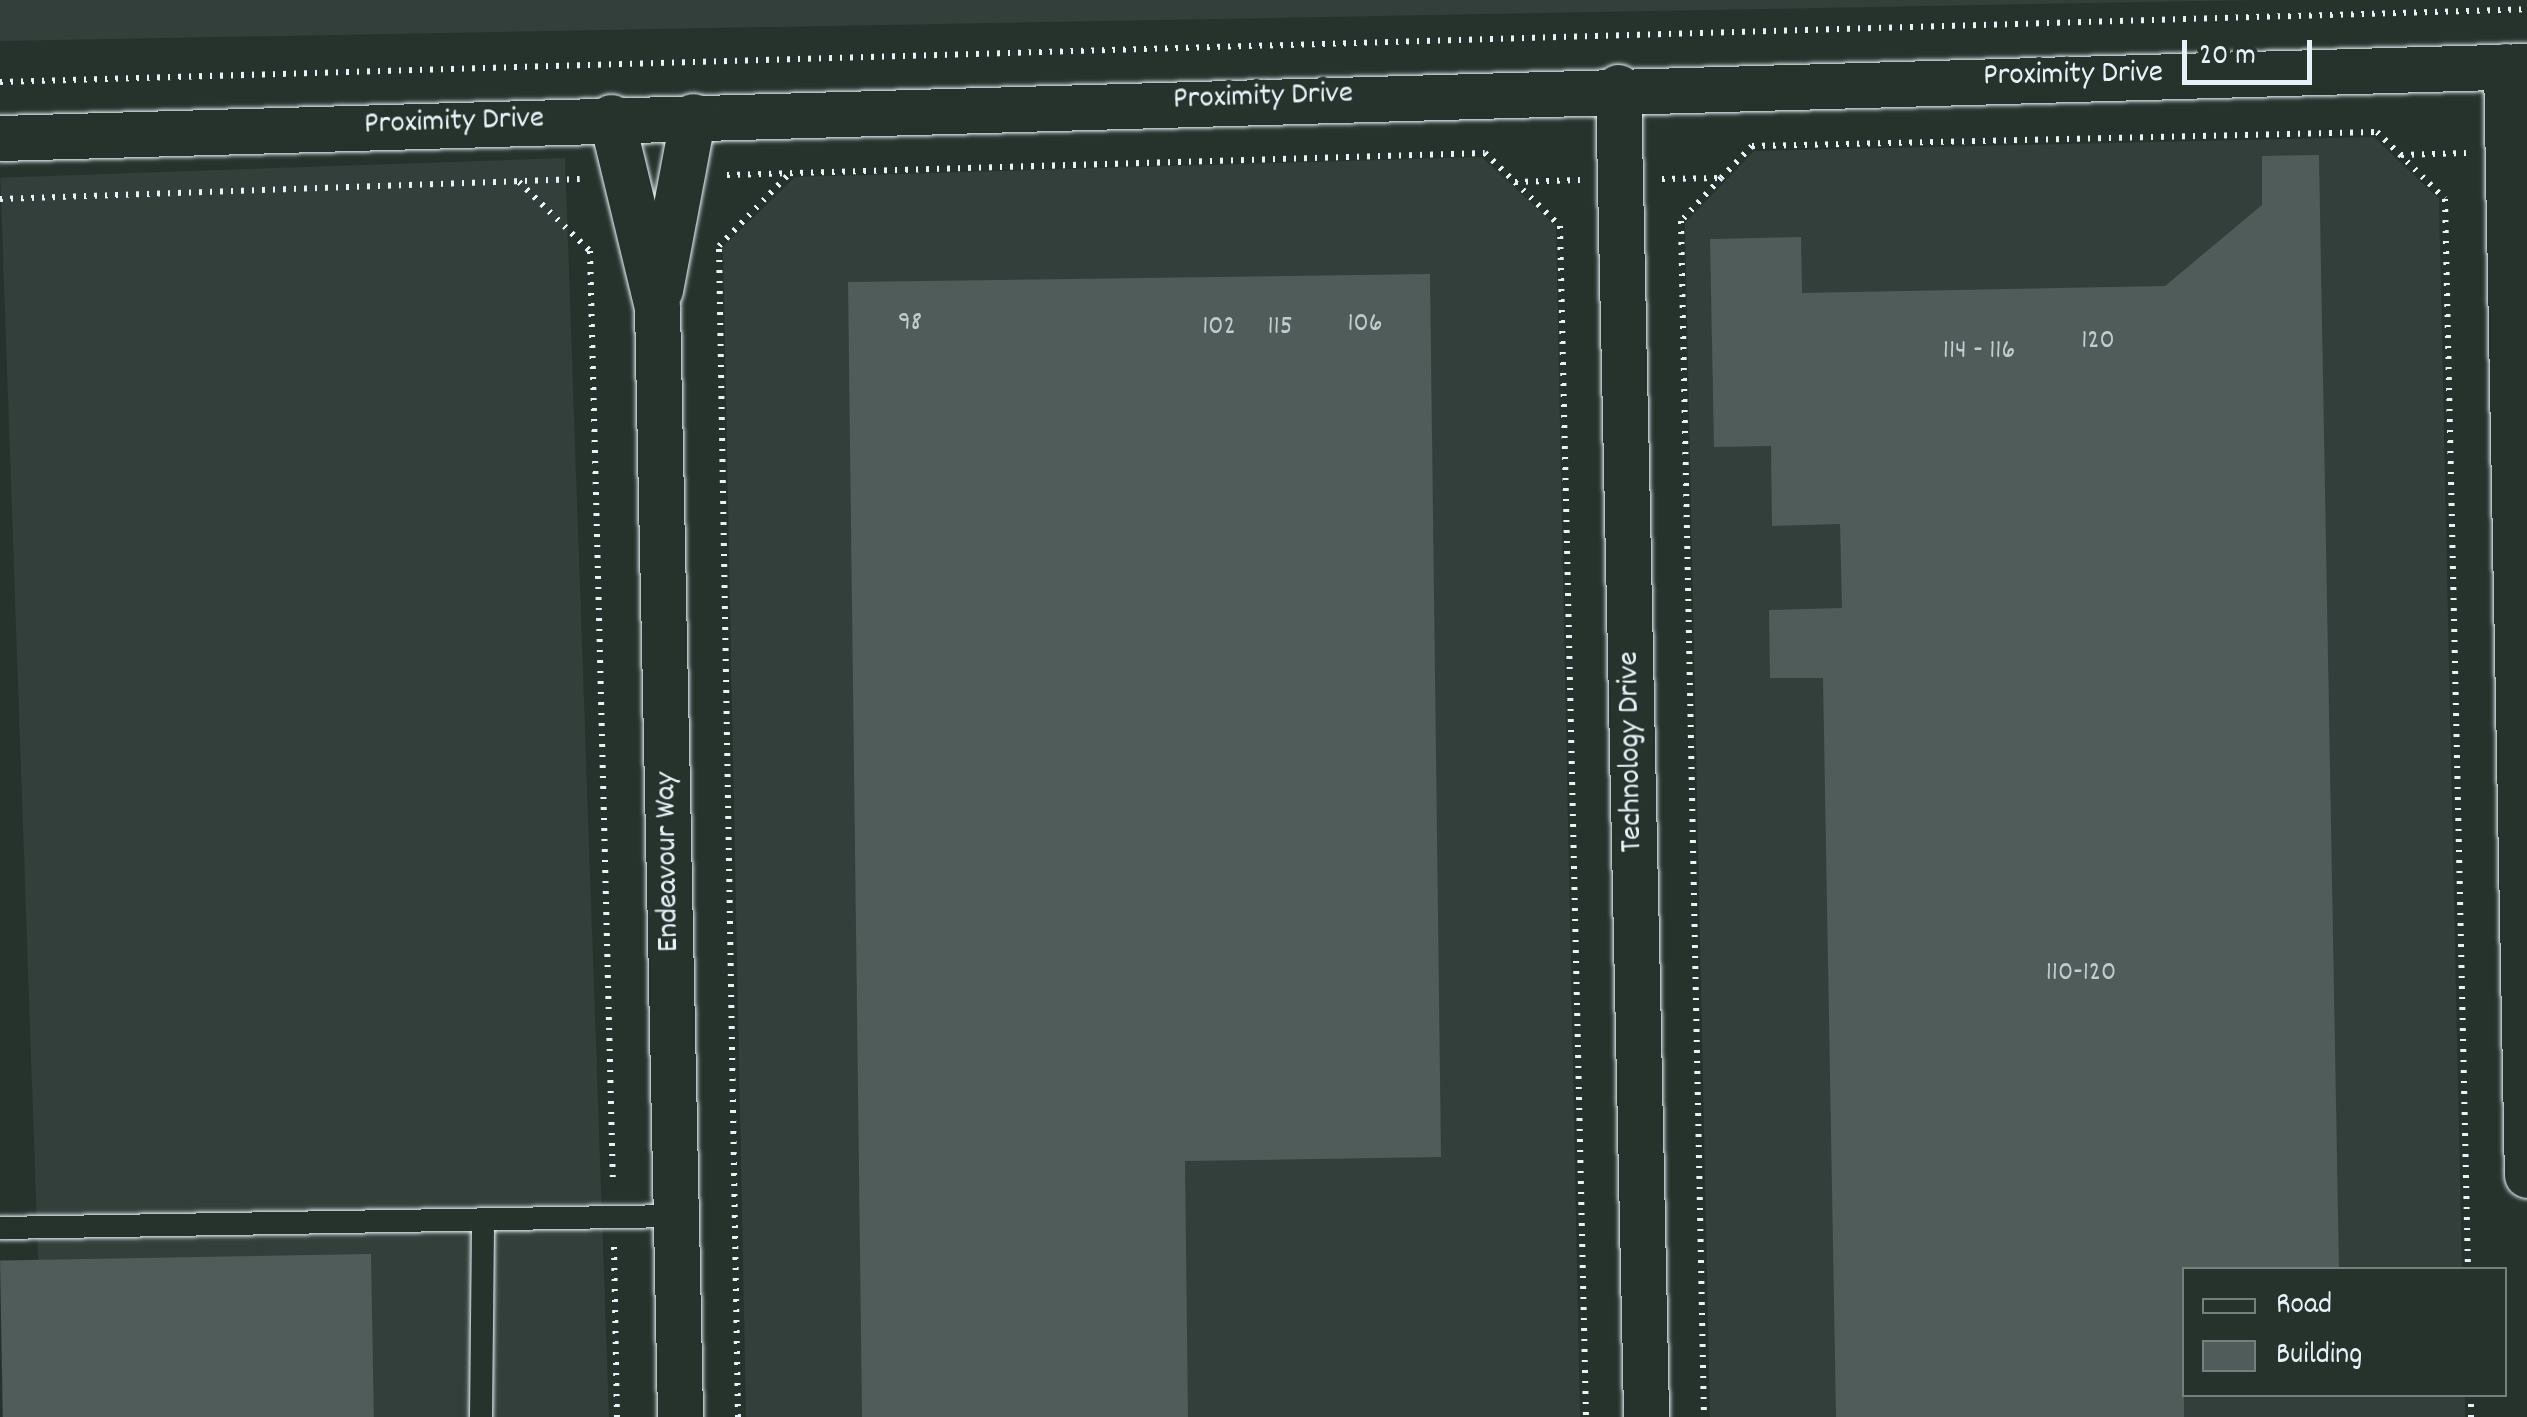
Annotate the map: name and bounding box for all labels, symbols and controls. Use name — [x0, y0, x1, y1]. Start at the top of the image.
scale bar — [2187, 20, 2317, 82]
text: 20 m — [2199, 36, 2256, 79]
street label: Proximity Drive — [1983, 55, 2163, 97]
street label: Proximity Drive — [1172, 76, 1354, 120]
street label: Proximity Drive — [363, 101, 545, 145]
house number: 98 — [898, 307, 922, 341]
house number: 106 — [1347, 308, 1383, 342]
house number: 102 — [1202, 311, 1236, 345]
house number: 115 — [1267, 311, 1293, 345]
house number: 120 — [2081, 325, 2115, 359]
house number: 114 - 116 — [1943, 335, 2015, 369]
street label: Technology Drive — [1611, 651, 1653, 853]
street label: Endeavour Way — [648, 772, 690, 952]
house number: 110-120 — [2046, 957, 2116, 991]
legend — [2182, 1267, 2507, 1397]
text: Road — [2276, 1285, 2332, 1328]
text: Building — [2276, 1335, 2362, 1378]

